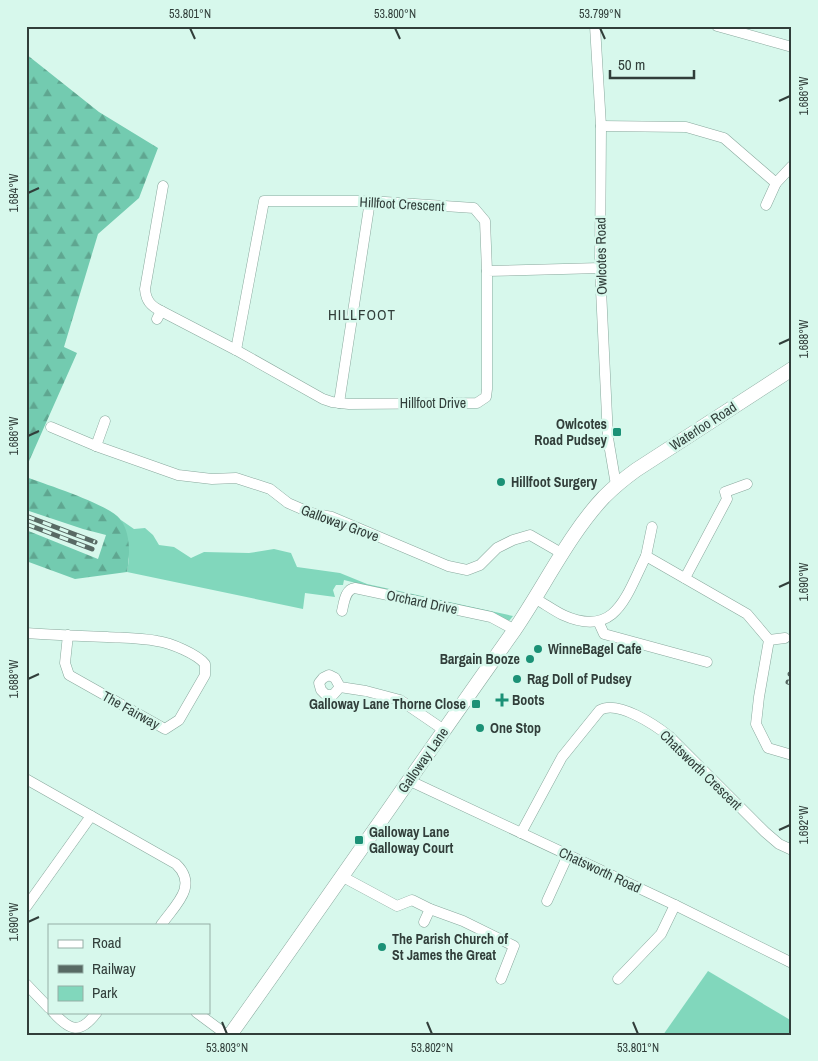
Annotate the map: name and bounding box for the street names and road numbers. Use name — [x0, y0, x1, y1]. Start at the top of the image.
street label: Hillfoot Crescent — [359, 193, 445, 215]
street label: Owlcotes Road — [591, 217, 611, 295]
street label: Hillfoot Drive — [400, 394, 466, 412]
street label: Waterloo Road — [666, 398, 740, 454]
street label: Galloway Grove — [299, 501, 381, 545]
street label: Orchard Drive — [385, 586, 459, 618]
street label: The Fairway — [99, 687, 163, 733]
street label: Galloway Lane — [394, 724, 452, 796]
street label: Chatsworth Crescent — [656, 726, 746, 814]
street label: Chatsworth Road — [556, 843, 644, 897]

